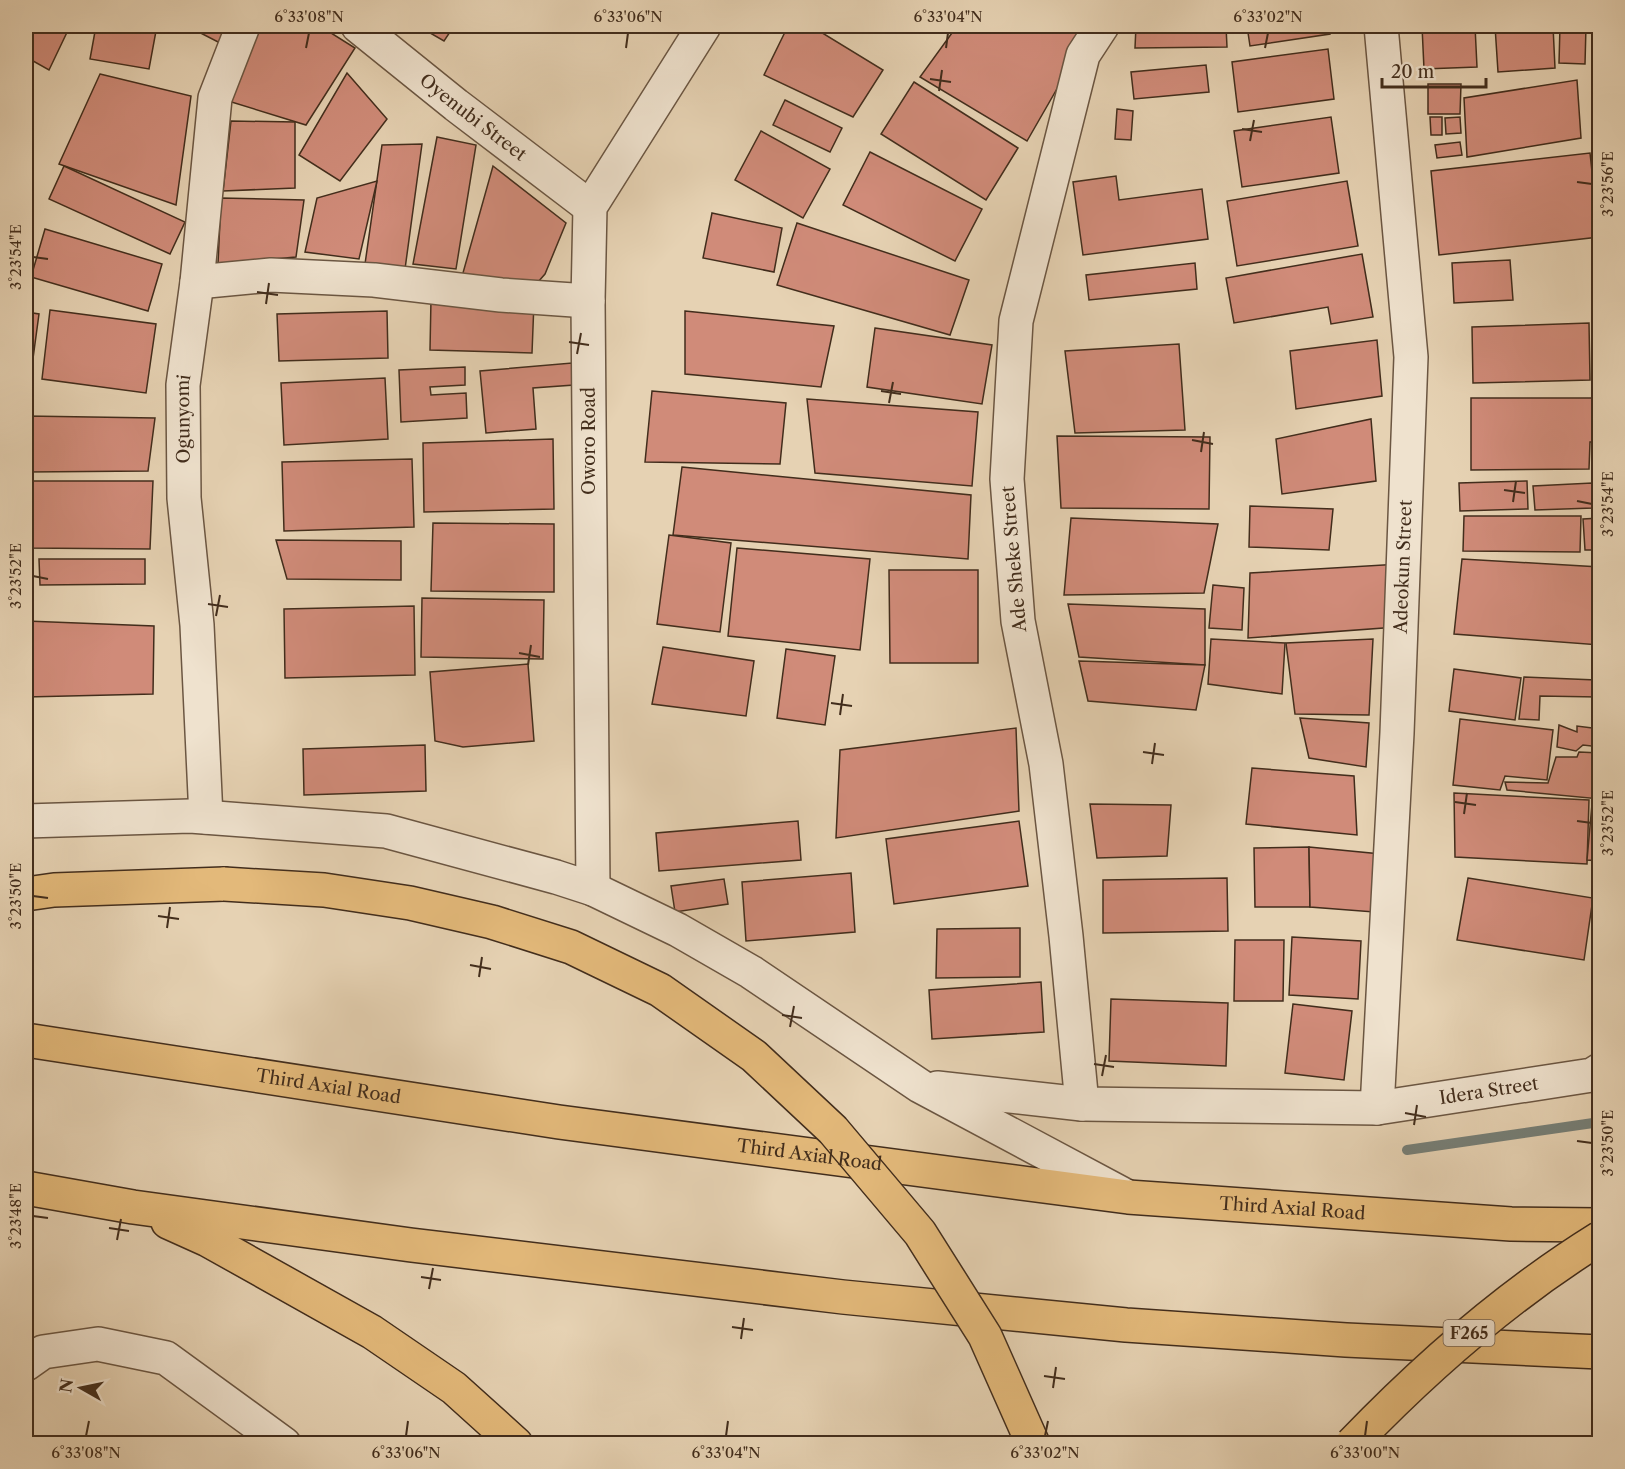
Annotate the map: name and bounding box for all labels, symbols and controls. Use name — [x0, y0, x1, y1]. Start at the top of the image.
text: 6°33'08"N — [274, 7, 344, 26]
text: 6°33'06"N — [593, 7, 663, 26]
text: 6°33'04"N — [913, 7, 983, 26]
text: 6°33'02"N — [1233, 7, 1303, 26]
scale bar — [1382, 51, 1486, 89]
text: 20 m — [1391, 61, 1435, 83]
street label: Oyenubi Street — [415, 69, 531, 166]
text: 3°23'56"E — [1598, 151, 1617, 217]
text: 3°23'54"E — [6, 224, 25, 290]
street label: Ogunyomi — [172, 372, 195, 464]
street label: Oworo Road — [578, 387, 600, 495]
text: 3°23'54"E — [1598, 471, 1617, 537]
street label: Ade Sheke Street — [997, 484, 1031, 634]
street label: Adeokun Street — [1390, 499, 1417, 635]
text: 3°23'52"E — [6, 543, 25, 609]
text: 3°23'52"E — [1598, 790, 1617, 856]
text: 3°23'50"E — [6, 863, 25, 929]
street label: Third Axial Road — [255, 1065, 402, 1109]
street label: Idera Street — [1438, 1072, 1541, 1109]
text: 3°23'50"E — [1598, 1110, 1617, 1176]
street label: Third Axial Road — [736, 1135, 884, 1175]
text: 3°23'48"E — [6, 1183, 25, 1249]
street label: Third Axial Road — [1219, 1192, 1366, 1225]
road number: F265 — [1444, 1320, 1494, 1346]
north arrow — [51, 1358, 111, 1418]
text: N — [55, 1377, 77, 1394]
text: 6°33'08"N — [51, 1443, 121, 1462]
text: 6°33'06"N — [371, 1443, 441, 1462]
text: 6°33'04"N — [691, 1443, 761, 1462]
text: 6°33'02"N — [1010, 1443, 1080, 1462]
text: 6°33'00"N — [1330, 1443, 1400, 1462]

